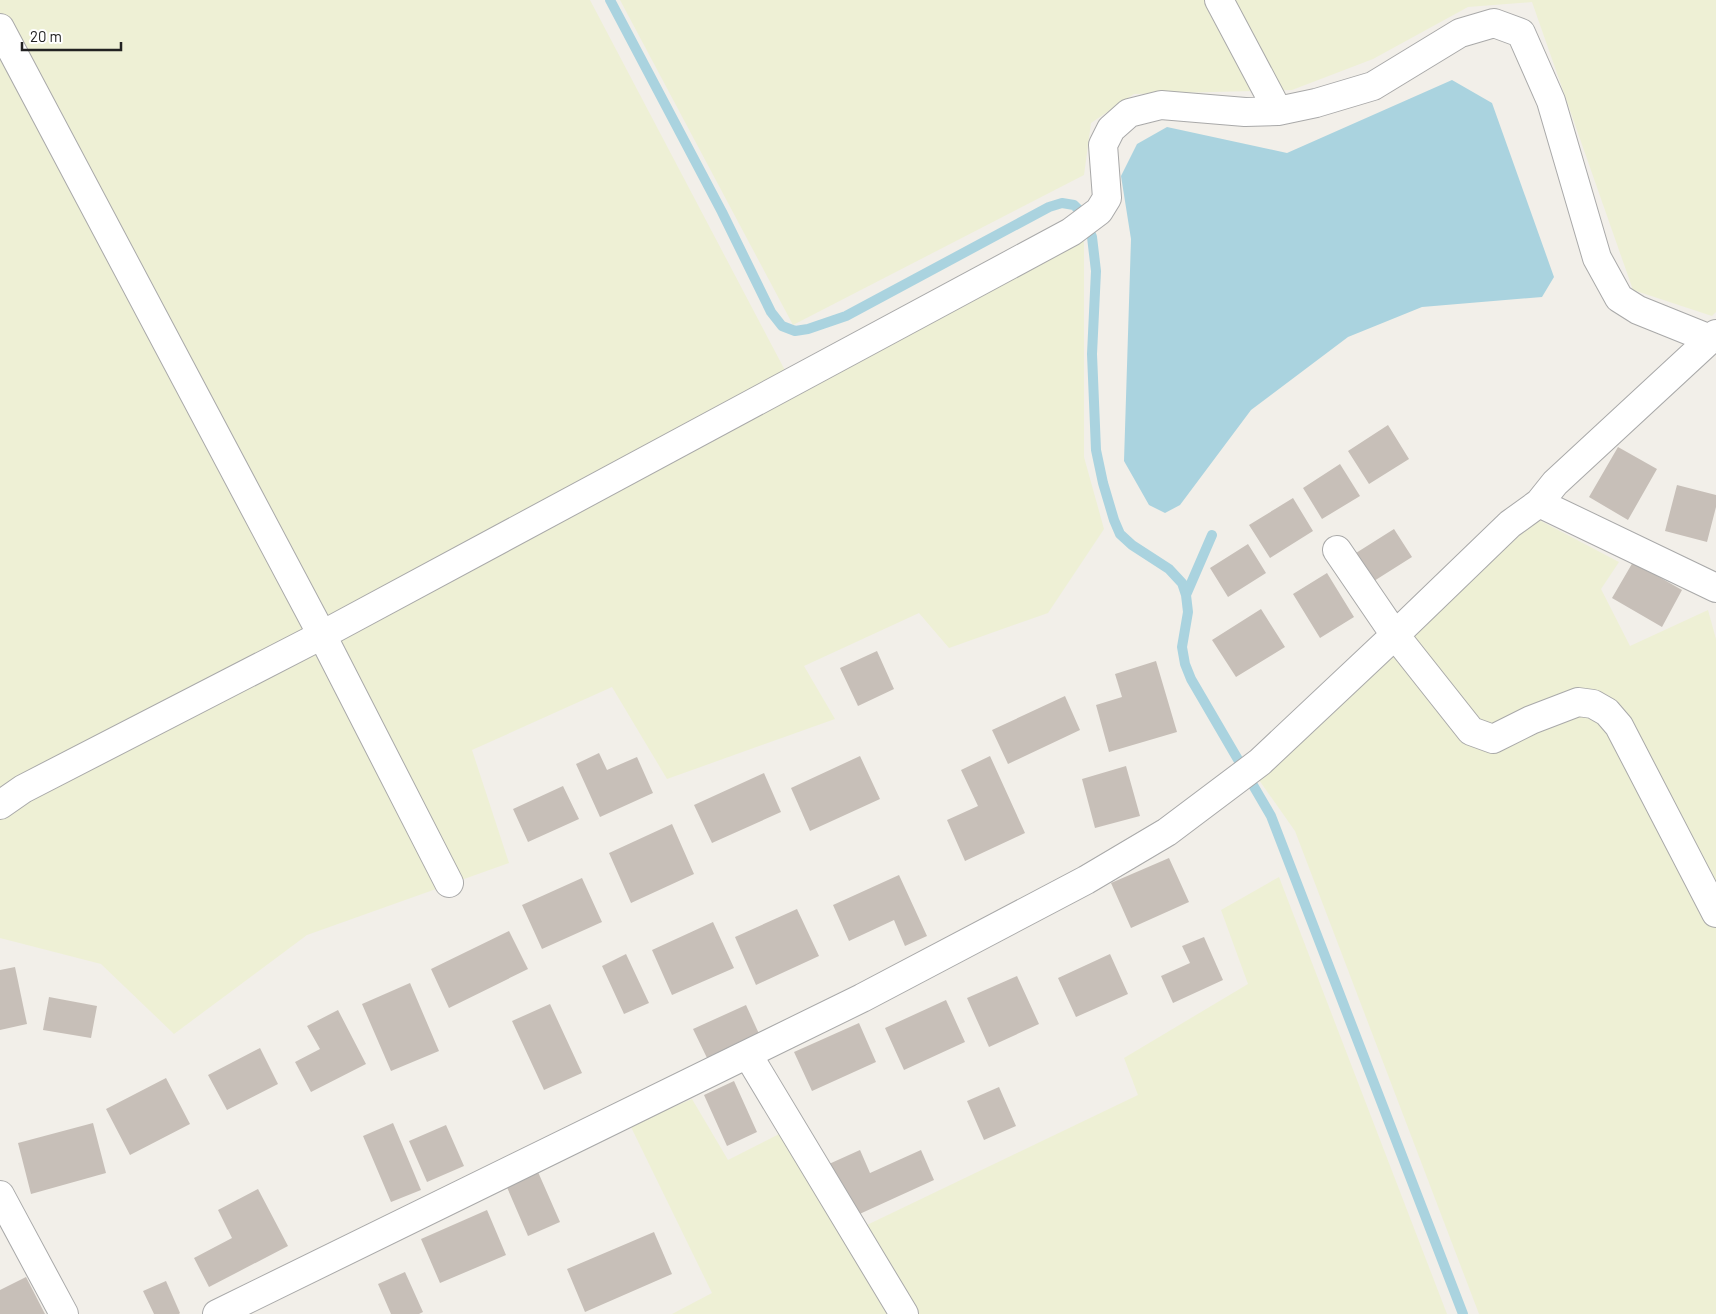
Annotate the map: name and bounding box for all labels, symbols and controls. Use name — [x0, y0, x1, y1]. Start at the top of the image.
scale bar — [22, 20, 121, 52]
text: 20 m — [30, 27, 62, 45]

